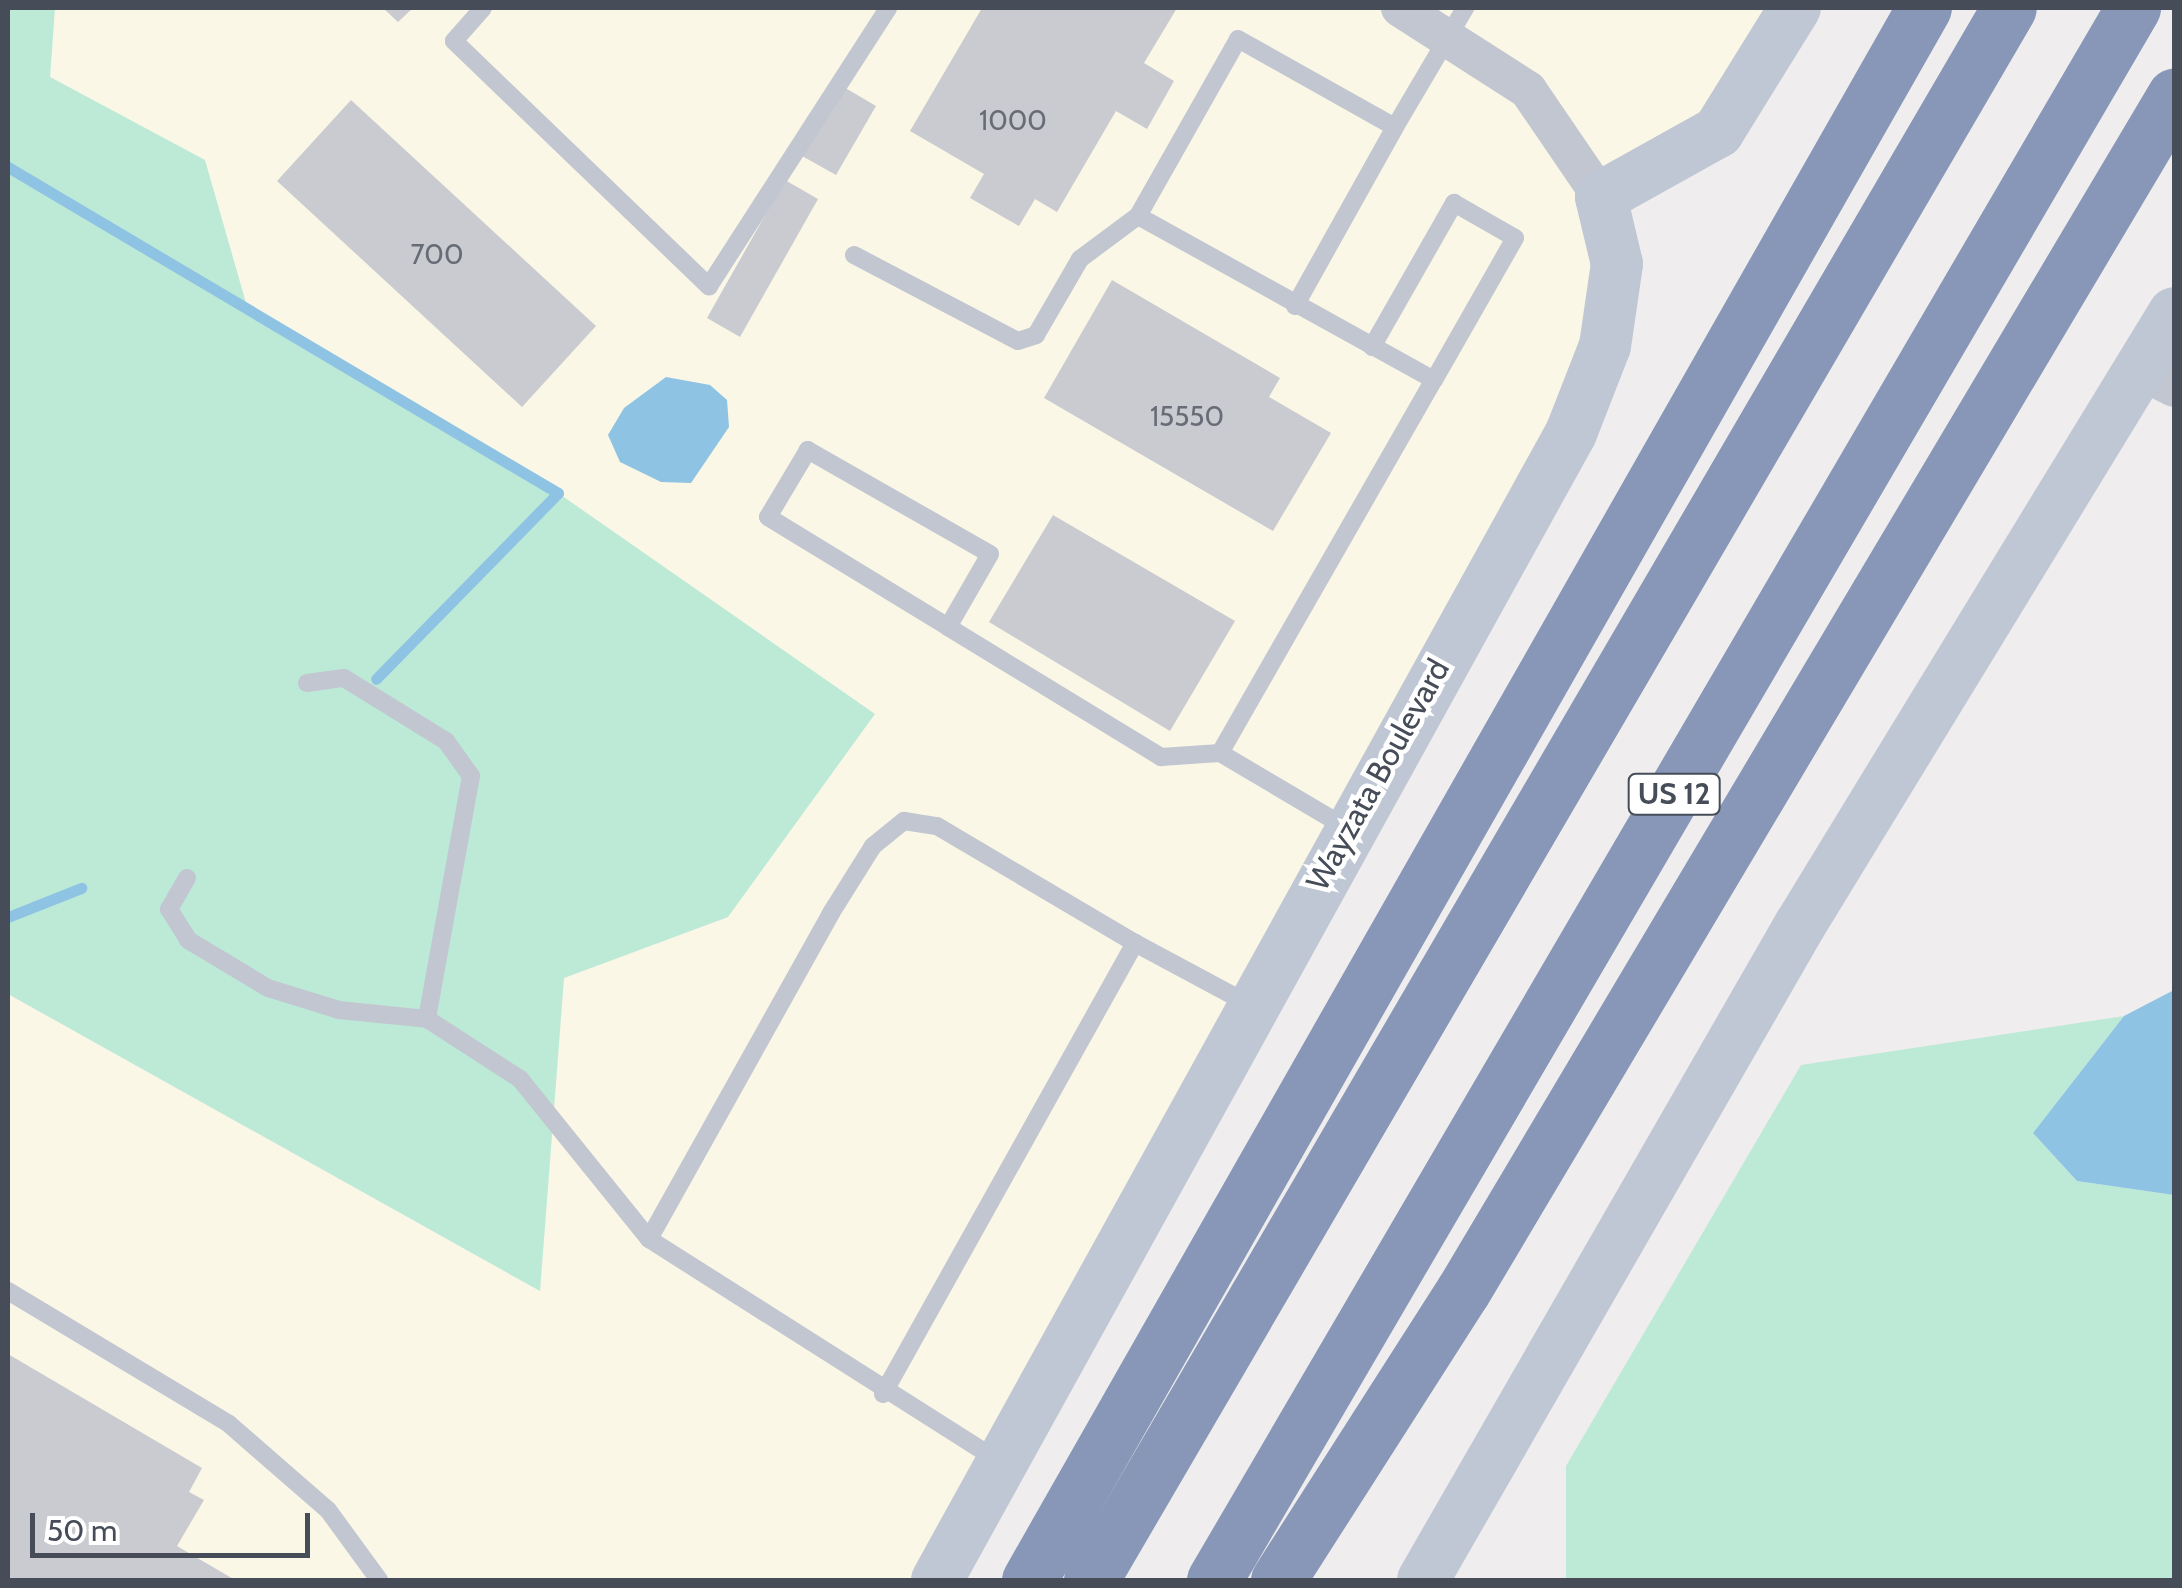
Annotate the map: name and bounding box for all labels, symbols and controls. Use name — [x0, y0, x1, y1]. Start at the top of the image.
house number: 1000 — [979, 103, 1047, 137]
house number: 700 — [411, 237, 463, 271]
house number: 15550 — [1150, 399, 1224, 433]
street label: Wayzata Boulevard — [1298, 653, 1458, 897]
road number: US 12 — [1626, 769, 1722, 819]
scale bar — [35, 1493, 315, 1555]
text: 50 m — [47, 1512, 117, 1549]

